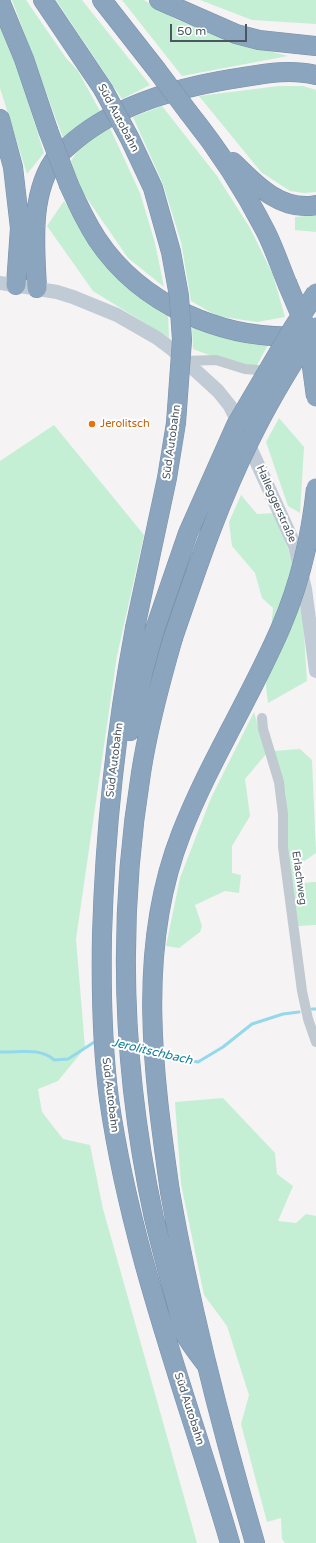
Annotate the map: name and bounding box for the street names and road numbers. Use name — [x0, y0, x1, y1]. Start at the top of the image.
street label: Süd Autobahn — [95, 82, 141, 154]
street label: Süd Autobahn — [160, 404, 184, 480]
street label: Halleggerstraße — [253, 463, 299, 545]
street label: Süd Autobahn — [104, 722, 126, 798]
street label: Erlachweg — [289, 850, 309, 906]
street label: Süd Autobahn — [99, 1057, 121, 1133]
street label: Süd Autobahn — [171, 1371, 207, 1447]

